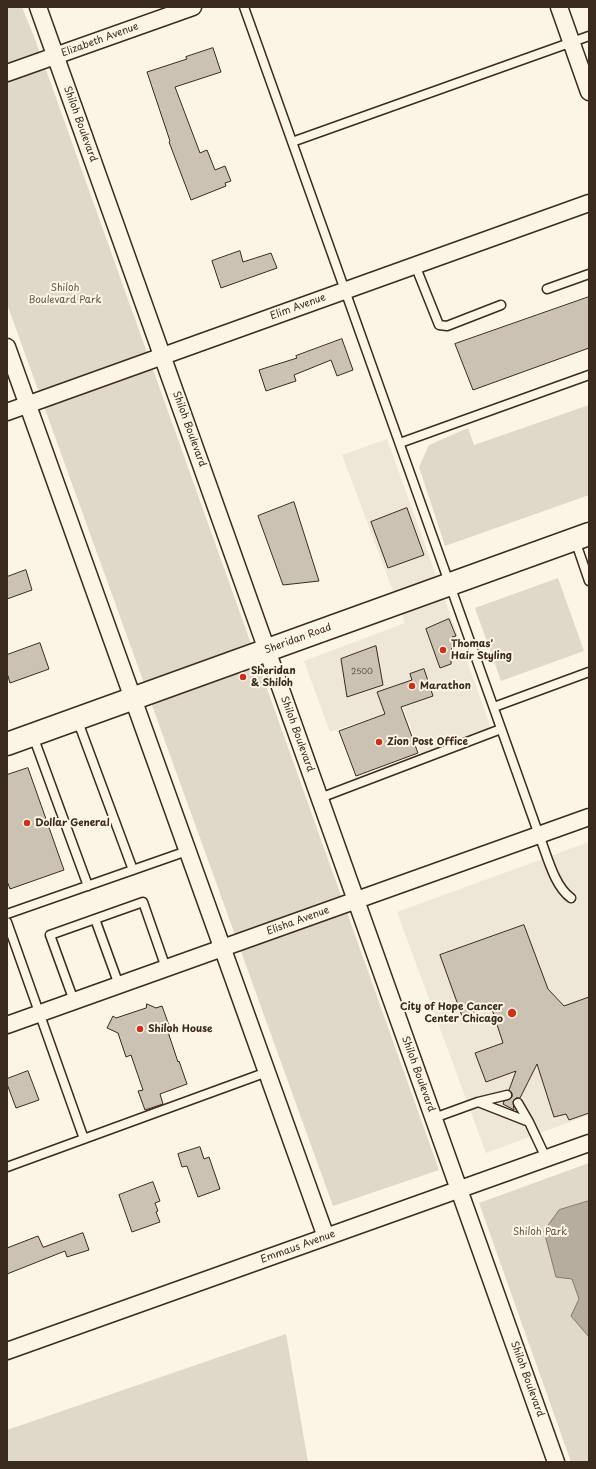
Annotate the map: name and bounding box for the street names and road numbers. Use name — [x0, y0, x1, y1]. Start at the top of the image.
street label: Elizabeth Avenue — [60, 20, 140, 60]
street label: Shiloh Boulevard — [61, 84, 99, 164]
street label: Elim Avenue — [268, 291, 328, 323]
street label: Shiloh Boulevard — [170, 389, 208, 469]
street label: Sheridan Road — [263, 621, 333, 657]
street label: Shiloh Boulevard — [278, 694, 316, 774]
street label: Elisha Avenue — [265, 904, 331, 938]
street label: Shiloh Boulevard — [399, 1034, 437, 1114]
street label: Emmaus Avenue — [259, 1228, 337, 1266]
street label: Shiloh Boulevard — [508, 1339, 546, 1419]

